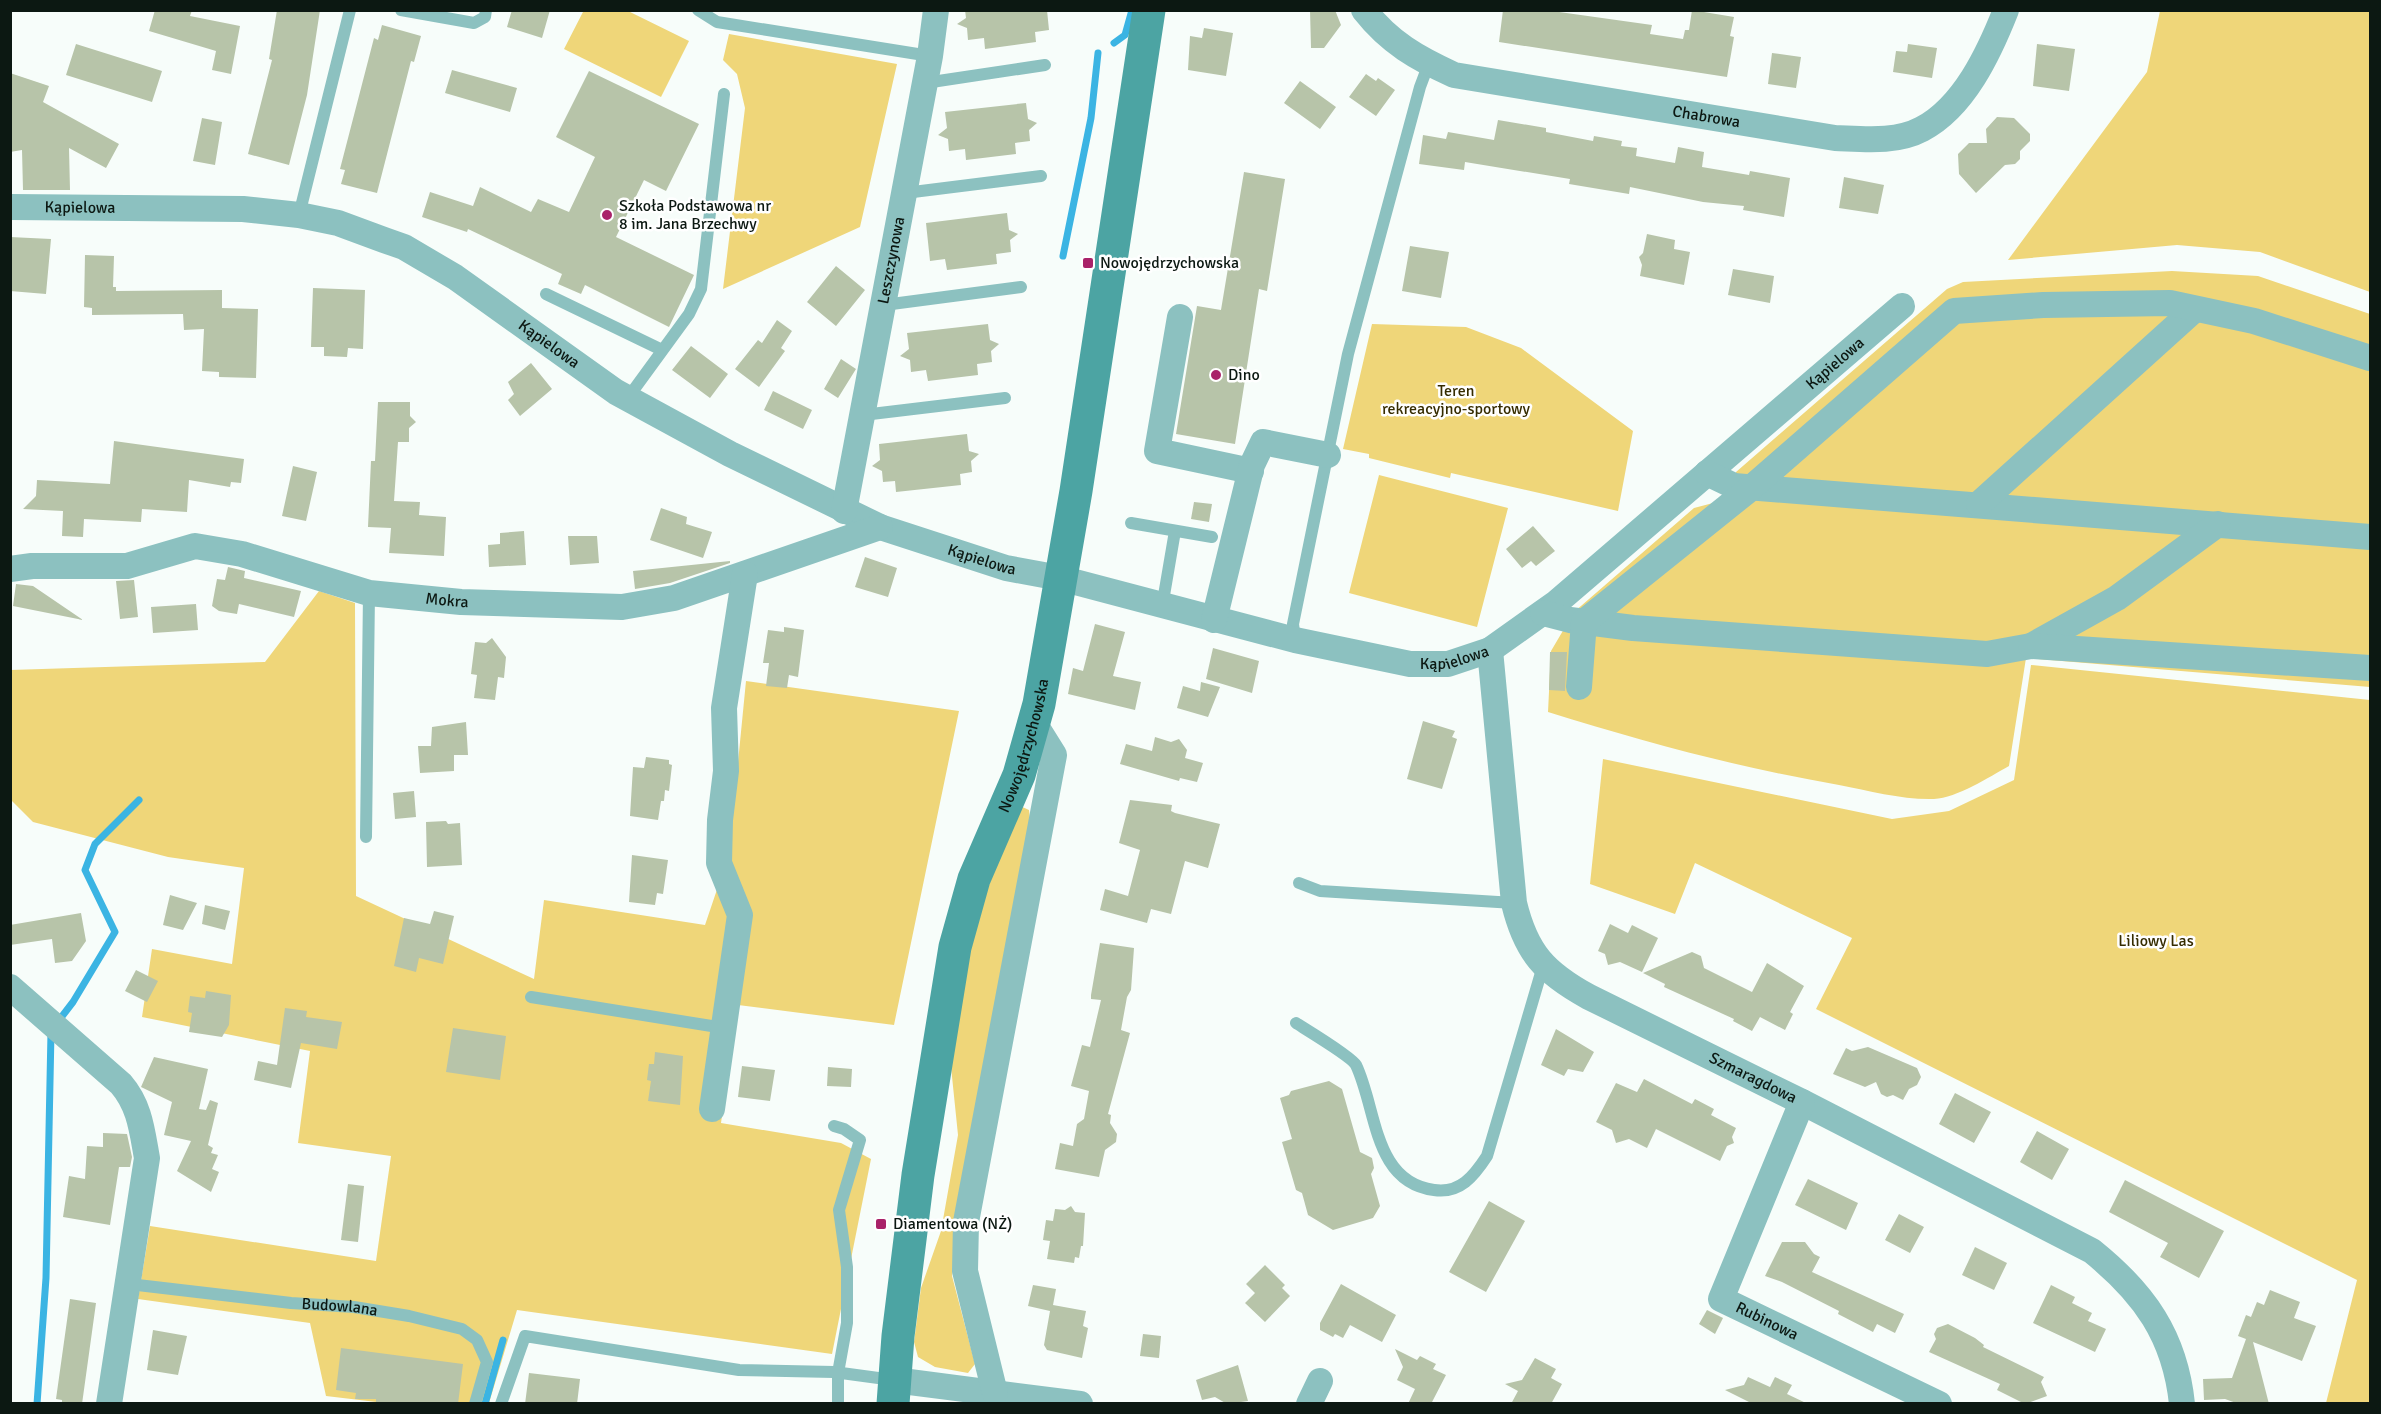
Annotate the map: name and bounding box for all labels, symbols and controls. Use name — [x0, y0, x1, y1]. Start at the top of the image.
street label: Chabrowa — [1671, 101, 1742, 132]
place label: Szkoła Podstawowa nr 8 im. Jana Brzechwy — [619, 196, 771, 234]
street label: Kąpielowa — [44, 197, 116, 218]
marker: Szkoła Podstawowa nr 8 im. Jana Brzechwy — [600, 208, 614, 222]
street label: Leszczynowa — [873, 215, 909, 306]
place label: Nowojędrzychowska — [1100, 253, 1239, 273]
marker: Nowojędrzychowska — [1081, 256, 1095, 270]
street label: Kąpielowa — [514, 315, 584, 373]
street label: Kąpielowa — [1802, 333, 1868, 394]
place label: Dino — [1228, 365, 1260, 385]
marker: Dino — [1209, 368, 1223, 382]
park label: Teren rekreacyjno-sportowy — [1382, 381, 1531, 419]
street label: Kąpielowa — [945, 540, 1018, 580]
street label: Mokra — [425, 589, 469, 612]
street label: Kąpielowa — [1420, 641, 1491, 674]
street label: Nowojędrzychowska — [994, 677, 1053, 816]
park label: Liliowy Las — [2118, 931, 2194, 951]
street label: Szmaragdowa — [1706, 1048, 1800, 1108]
place label: Diamentowa (NŻ) — [893, 1214, 1012, 1234]
marker: Diamentowa (NŻ) — [874, 1217, 888, 1231]
street label: Budowlana — [301, 1294, 379, 1321]
street label: Rubinowa — [1732, 1298, 1802, 1345]

